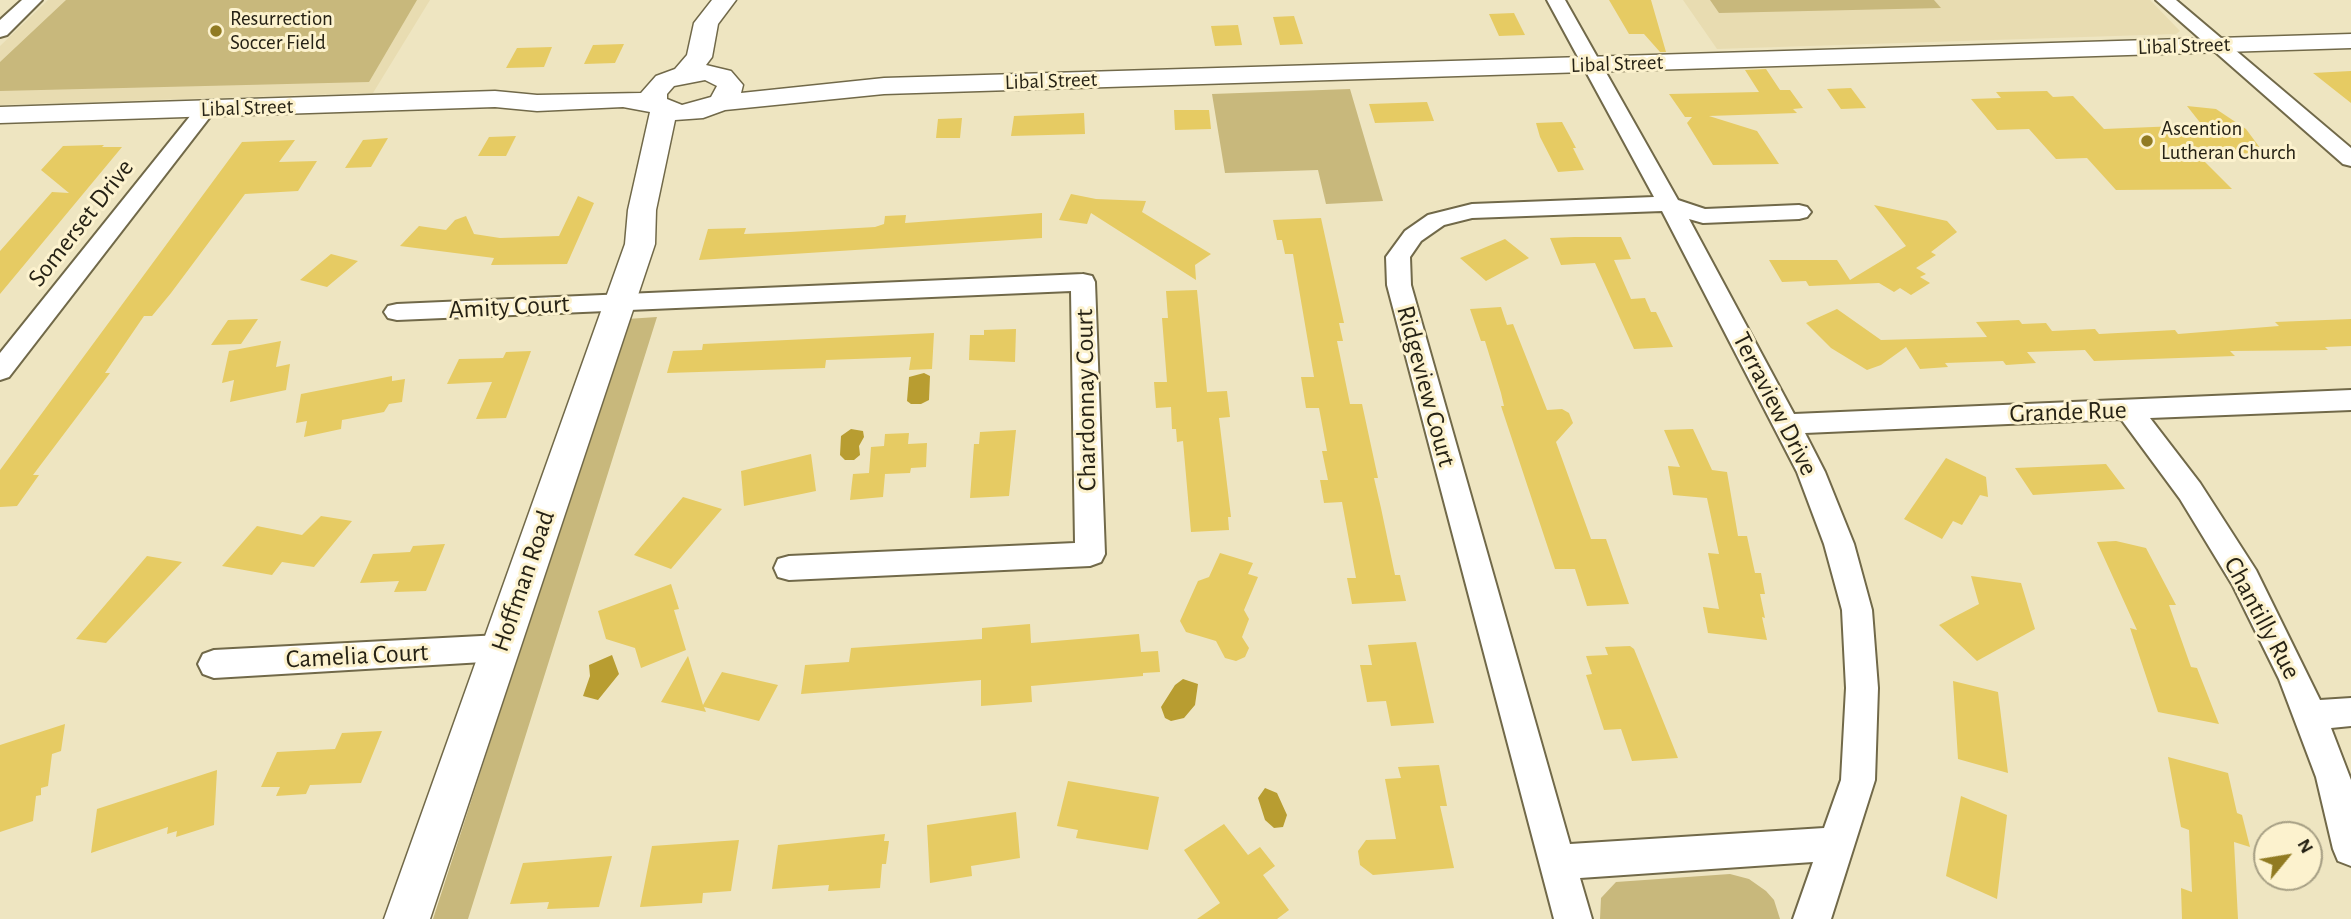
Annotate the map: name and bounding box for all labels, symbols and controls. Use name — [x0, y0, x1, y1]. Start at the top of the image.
place label: Resurrection Soccer Field — [230, 6, 333, 56]
marker: Resurrection Soccer Field — [208, 23, 224, 39]
street label: Libal Street — [2137, 32, 2231, 60]
street label: Libal Street — [1570, 50, 1664, 78]
street label: Libal Street — [1004, 67, 1098, 95]
street label: Libal Street — [200, 94, 294, 122]
place label: Ascention Lutheran Church — [2161, 116, 2296, 166]
marker: Ascention Lutheran Church — [2139, 133, 2155, 149]
street label: Somerset Drive — [21, 153, 141, 293]
street label: Amity Court — [448, 288, 570, 326]
street label: Ridgeview Court — [1390, 302, 1462, 470]
street label: Chardonnay Court — [1069, 309, 1103, 491]
street label: Terraview Drive — [1726, 327, 1824, 481]
street label: Grande Rue — [2009, 394, 2127, 430]
street label: Hoffman Road — [484, 506, 562, 656]
street label: Chantilly Rue — [2217, 551, 2307, 685]
street label: Camelia Court — [285, 637, 429, 675]
north arrow — [2253, 821, 2323, 891]
text: N — [2293, 836, 2316, 857]

